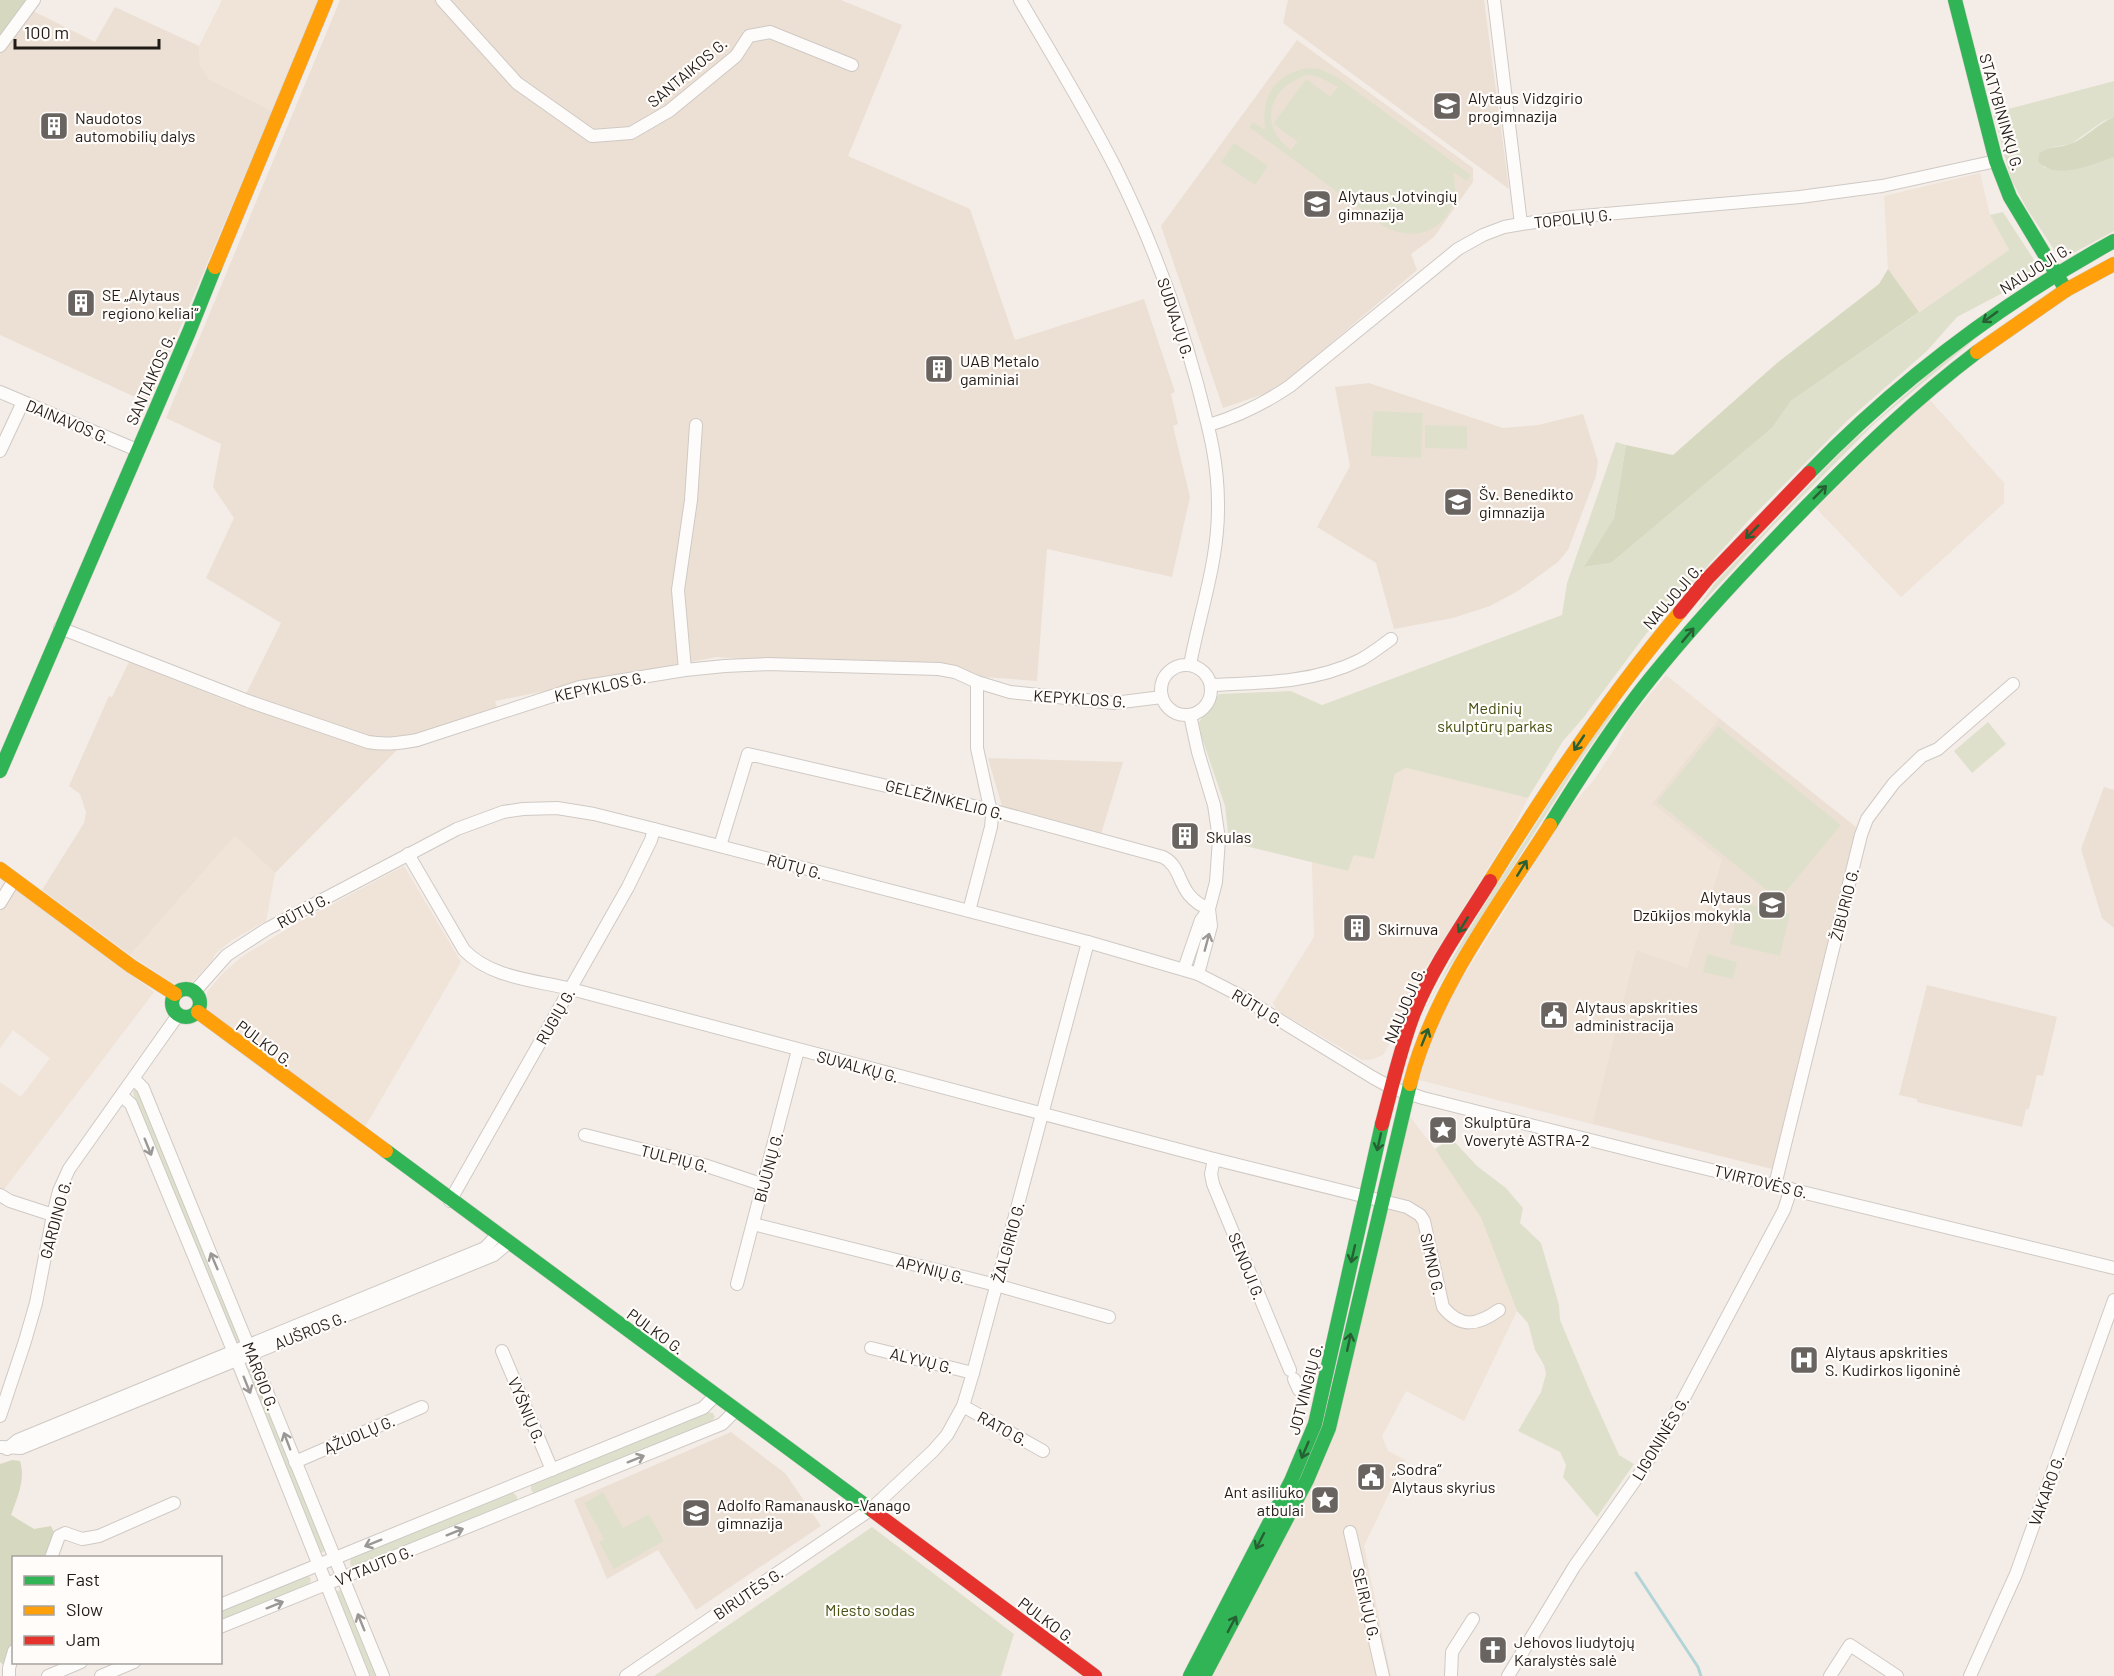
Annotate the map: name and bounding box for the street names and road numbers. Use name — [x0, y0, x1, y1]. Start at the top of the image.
street label: SANTAIKOS G. — [643, 33, 731, 111]
street label: STATYBININKŲ G. — [1976, 51, 2028, 173]
street label: TOPOLIŲ G. — [1533, 204, 1613, 232]
street label: NAUJOJI G. — [1996, 239, 2074, 297]
street label: SUDVAJŲ G. — [1154, 275, 1198, 361]
street label: SANTAIKOS G. — [121, 330, 179, 428]
street label: DAINAVOS G. — [23, 395, 113, 447]
street label: NAUJOJI G. — [1638, 559, 1706, 633]
street label: KEPYKLOS G. — [552, 667, 648, 705]
street label: KEPYKLOS G. — [1033, 685, 1127, 711]
street label: GELEŽINKELIO G. — [884, 775, 1006, 823]
street label: RŪTŲ G. — [765, 849, 825, 883]
street label: ŽIBURIO G. — [1826, 866, 1862, 942]
street label: RŪTŲ G. — [273, 888, 333, 932]
street label: NAUJOJI G. — [1379, 964, 1429, 1046]
street label: RŪTŲ G. — [1229, 984, 1287, 1030]
street label: RUGIŲ G. — [531, 985, 579, 1047]
street label: PULKO G. — [233, 1016, 297, 1070]
street label: SUVALKŲ G. — [815, 1046, 901, 1086]
street label: BIJŪNŲ G. — [749, 1130, 787, 1204]
street label: TULPIŲ G. — [639, 1140, 711, 1176]
street label: TVIRTOVĖS G. — [1712, 1160, 1810, 1202]
street label: GARDINO G. — [35, 1177, 75, 1261]
street label: ŽALGIRIO G. — [988, 1200, 1028, 1284]
street label: SENOJI G. — [1225, 1230, 1269, 1302]
street label: SIMNO G. — [1417, 1231, 1449, 1297]
street label: APYNIŲ G. — [895, 1251, 967, 1287]
street label: PULKO G. — [624, 1304, 688, 1358]
street label: AUŠROS G. — [271, 1307, 349, 1353]
street label: MARGIO G. — [239, 1339, 283, 1413]
street label: JOTVINGIŲ G. — [1284, 1341, 1326, 1437]
street label: ALYVŲ G. — [888, 1343, 956, 1377]
street label: VYŠNIŲ G. — [505, 1374, 549, 1446]
street label: LIGONINĖS G. — [1627, 1392, 1693, 1484]
street label: RATO G. — [974, 1406, 1032, 1450]
street label: ĄŽUOLŲ G. — [320, 1410, 398, 1458]
street label: VAKARO G. — [2024, 1452, 2068, 1528]
street label: VYTAUTO G. — [332, 1541, 416, 1589]
street label: BIRUTĖS G. — [710, 1563, 786, 1623]
street label: SEIRIJŲ G. — [1349, 1566, 1385, 1642]
street label: PULKO G. — [1015, 1593, 1079, 1647]

